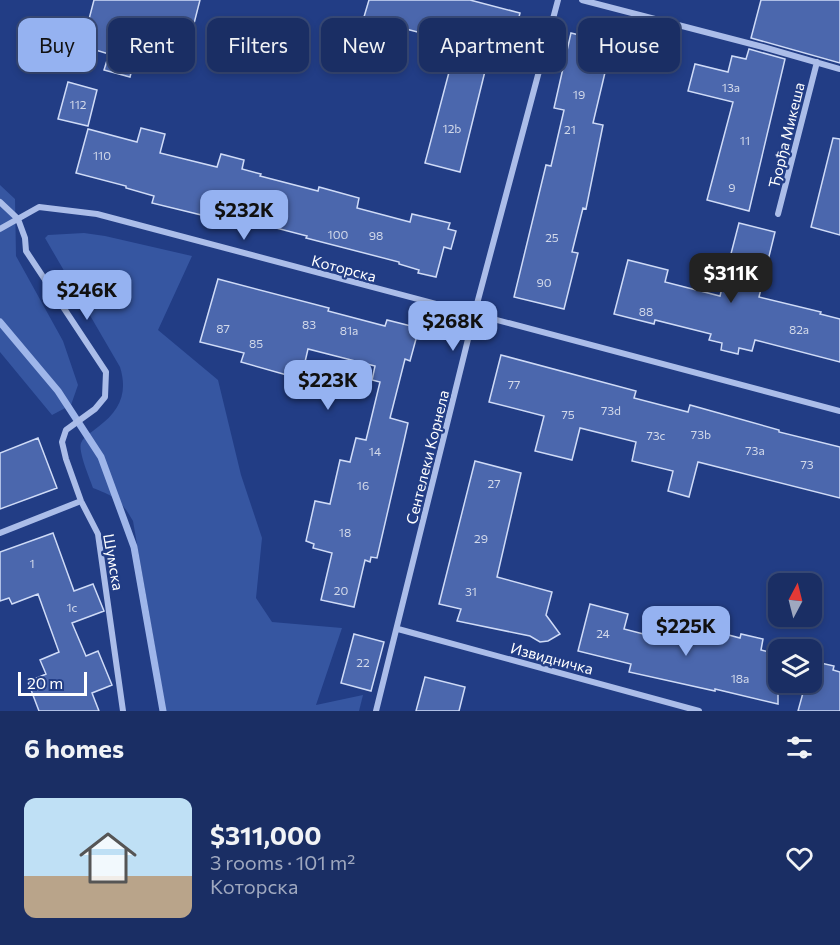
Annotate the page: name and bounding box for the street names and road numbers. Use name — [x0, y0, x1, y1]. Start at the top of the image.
street label: Ђорђа Микеша — [764, 80, 808, 190]
street label: Которска — [310, 251, 378, 285]
street label: Сентелеки Корнела — [402, 388, 452, 526]
street label: Шумска — [100, 532, 128, 592]
street label: Извидничка — [509, 638, 595, 678]

